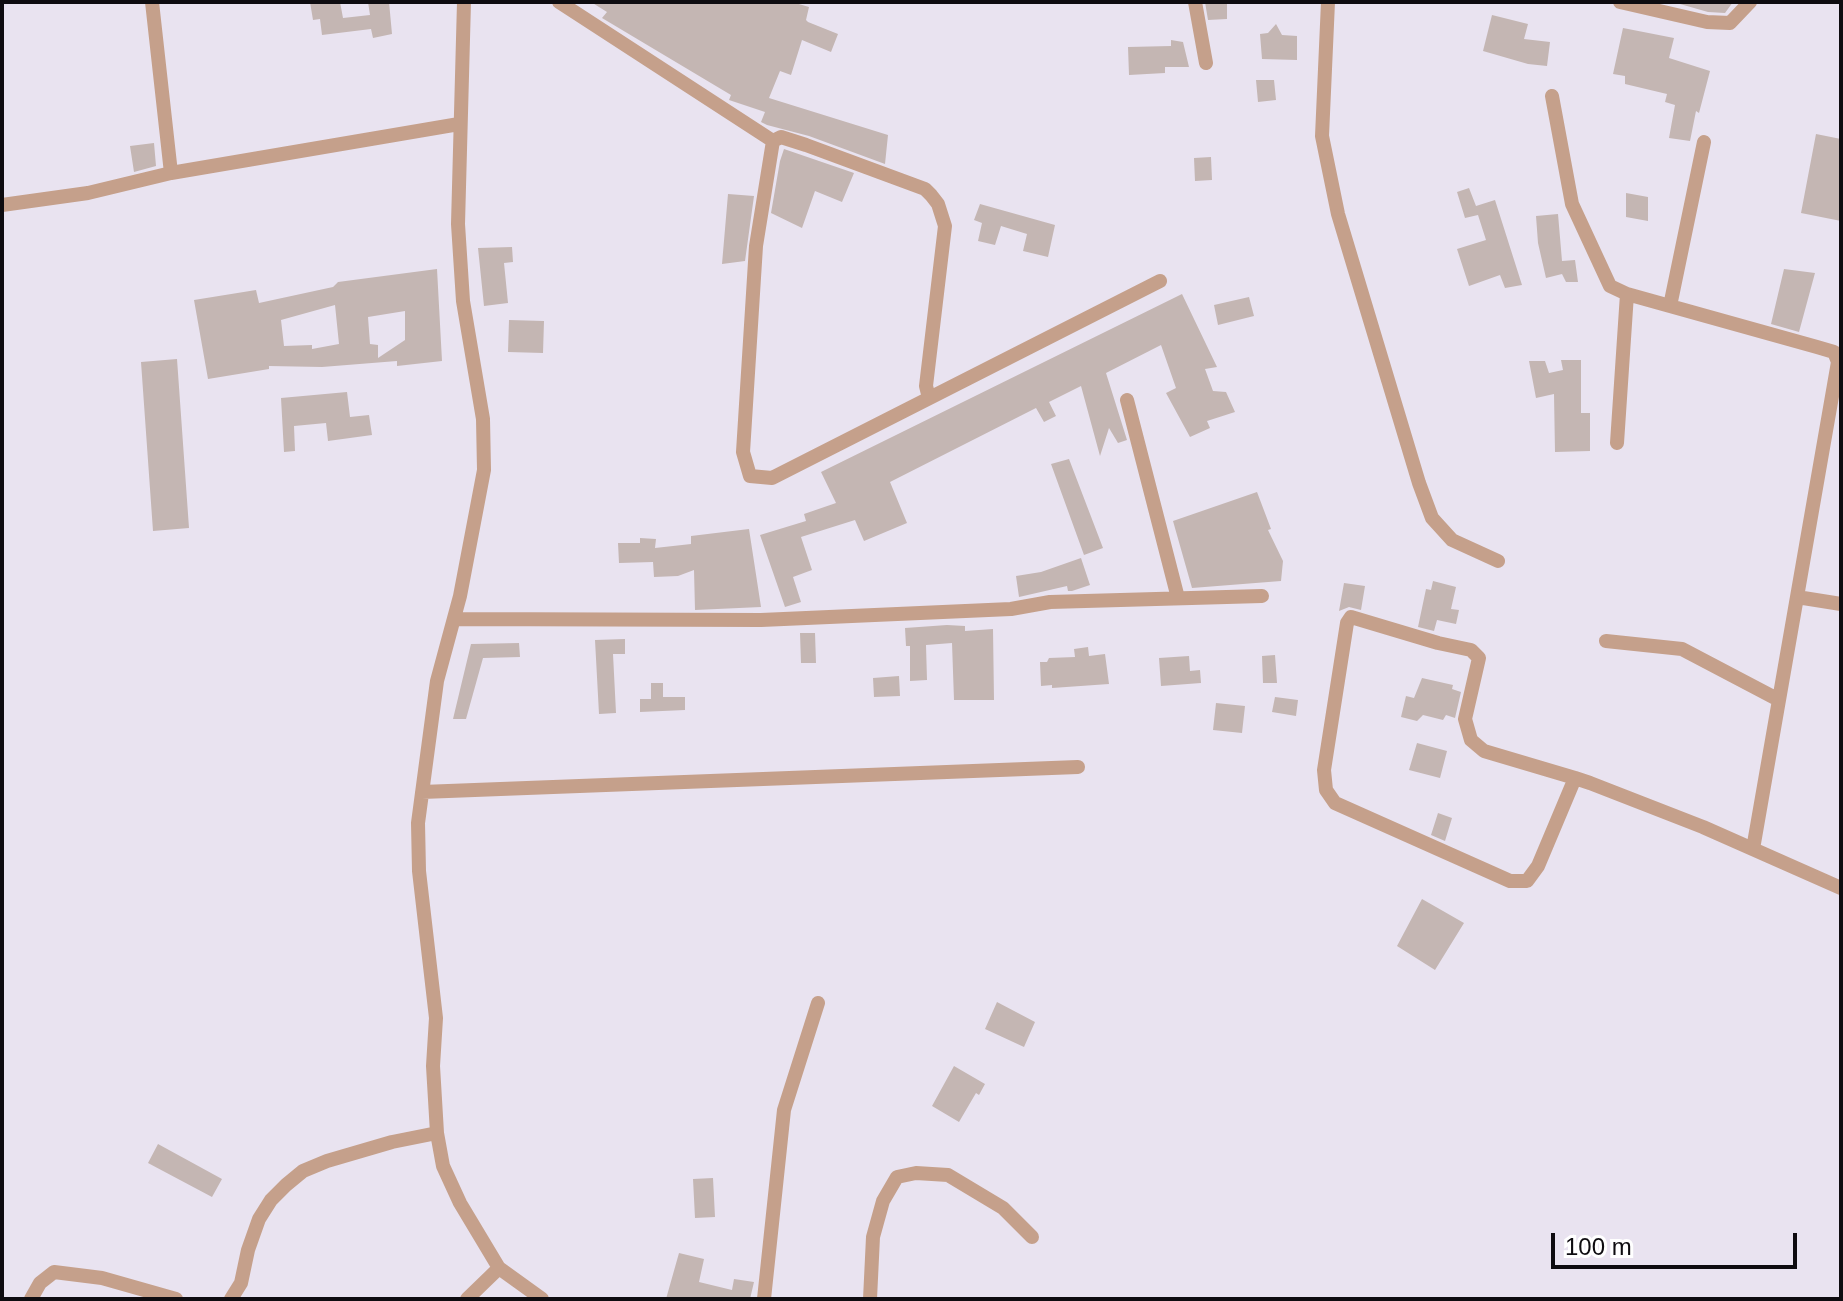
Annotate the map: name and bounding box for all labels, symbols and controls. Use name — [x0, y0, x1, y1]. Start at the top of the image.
scale bar — [1555, 1217, 1801, 1267]
text: 100 m — [1565, 1233, 1632, 1260]

